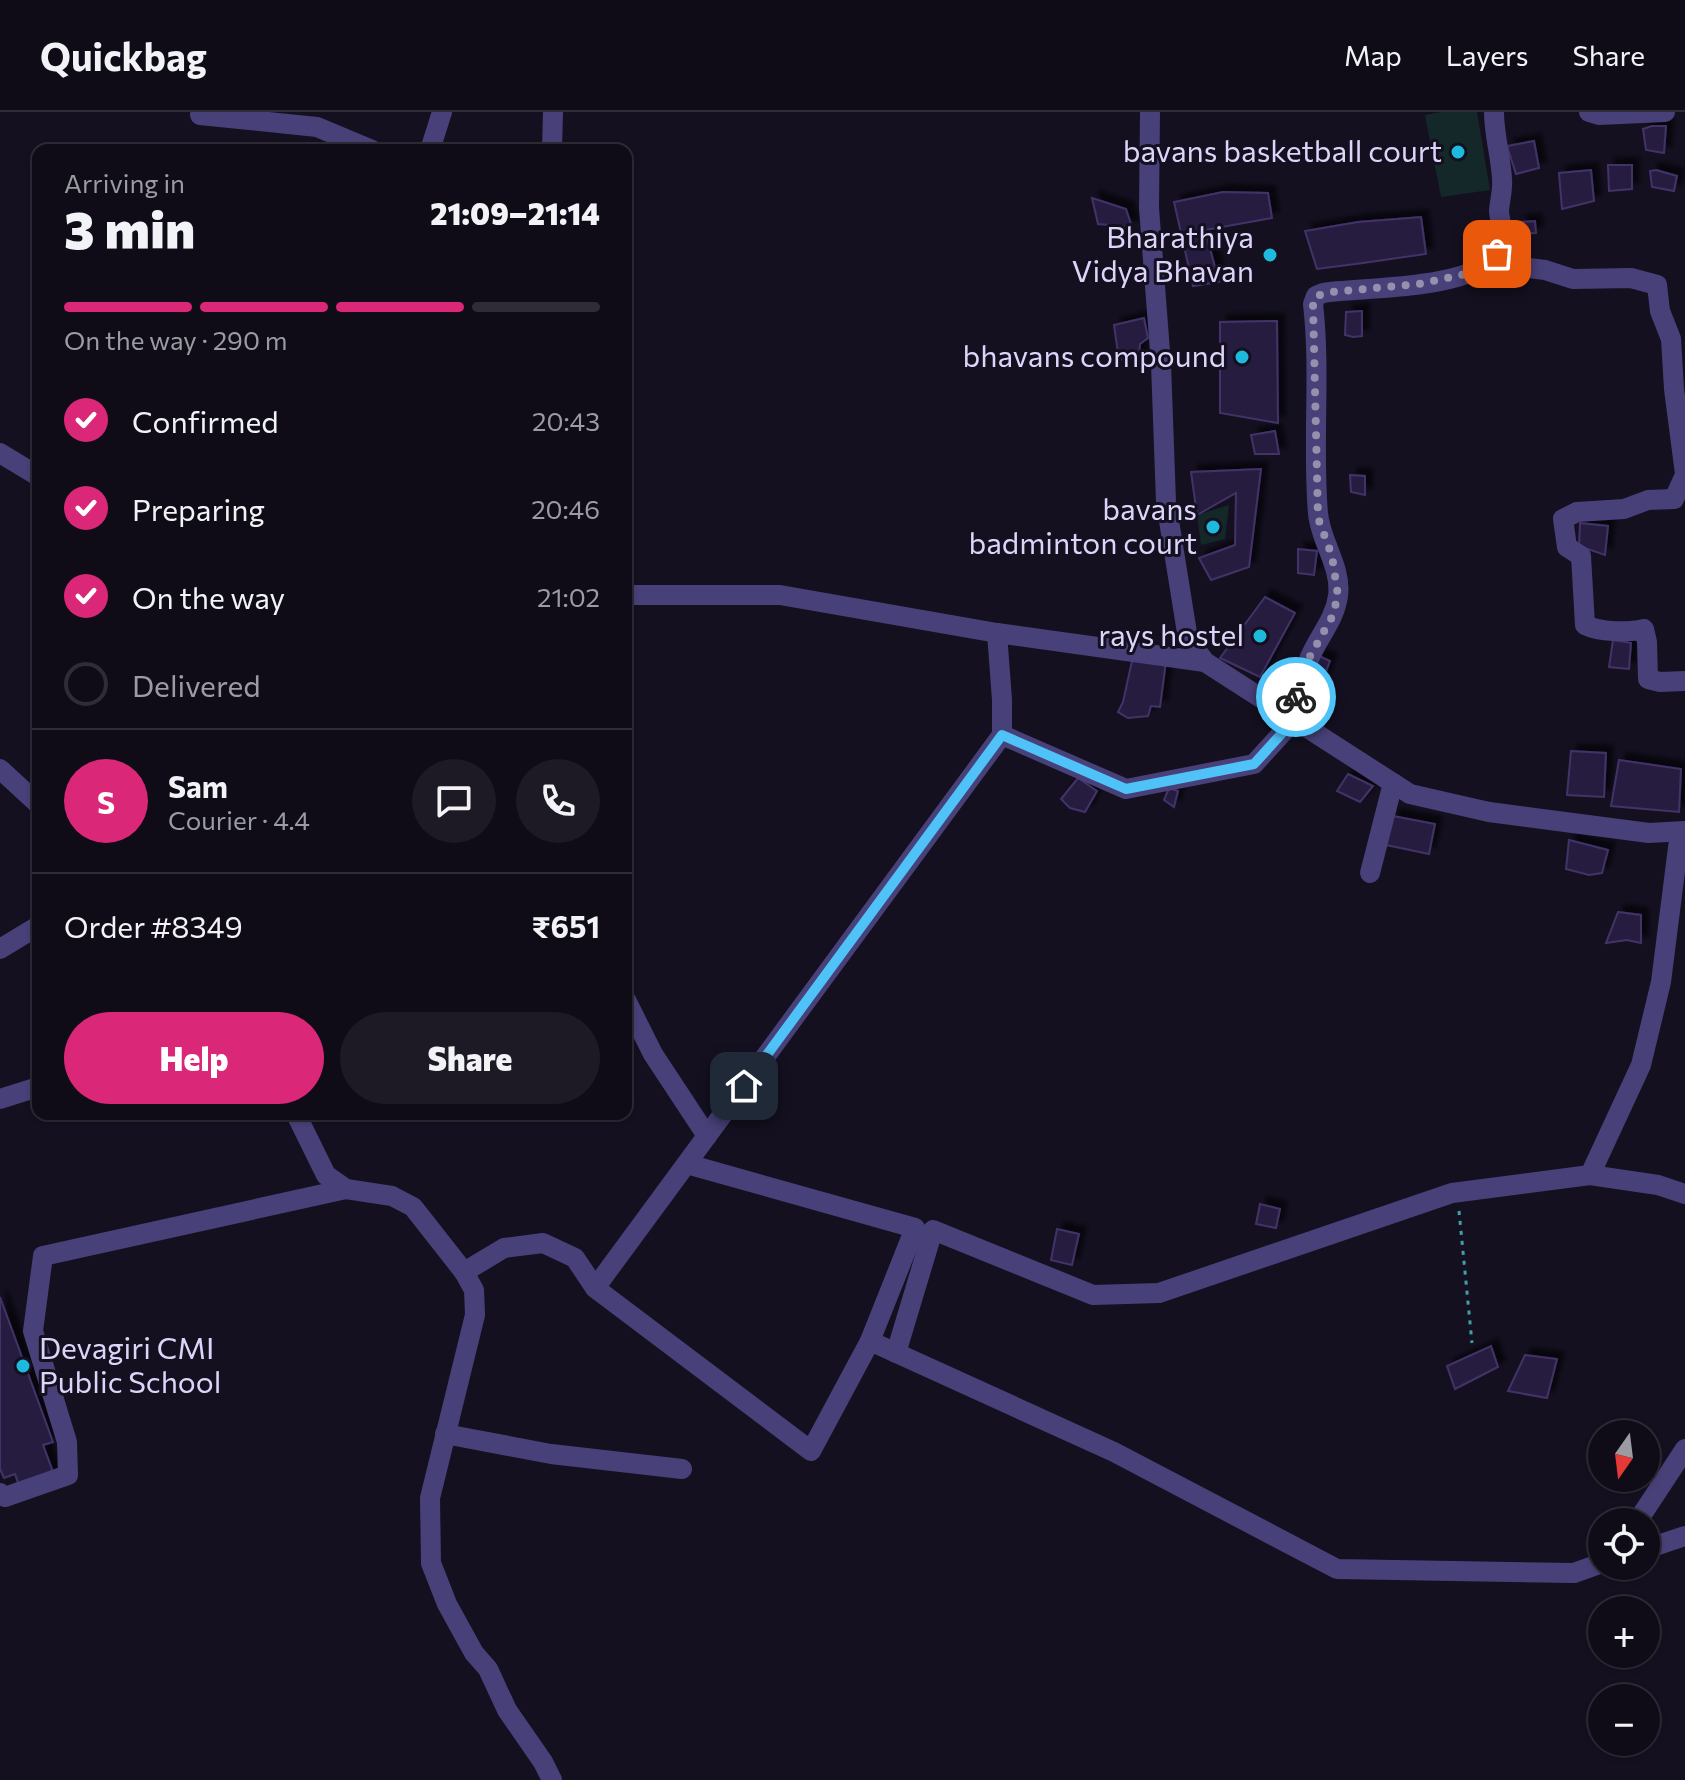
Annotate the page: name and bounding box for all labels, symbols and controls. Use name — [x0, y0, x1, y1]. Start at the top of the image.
text: Quickbag — [40, 32, 207, 79]
text: Map — [1344, 38, 1402, 72]
text: Layers — [1446, 38, 1528, 72]
text: Share — [1572, 38, 1645, 72]
place label: bavans basketball court — [1123, 131, 1442, 168]
marker: bavans basketball court — [1449, 143, 1467, 161]
text: Arriving in — [64, 167, 185, 198]
text: 21:09–21:14 — [430, 194, 600, 231]
text: 3 min — [64, 196, 195, 260]
place label: Bharathiya Vidya Bhavan — [1072, 217, 1254, 288]
pin — [1463, 220, 1531, 288]
icon: bag — [1475, 232, 1519, 276]
marker: Bharathiya Vidya Bhavan — [1261, 246, 1279, 264]
text: On the way · 290 m — [64, 324, 288, 355]
place label: bhavans compound — [962, 336, 1226, 373]
marker: bhavans compound — [1233, 348, 1251, 366]
icon: check — [64, 398, 108, 442]
text: Confirmed — [132, 402, 279, 439]
text: 20:43 — [532, 405, 600, 436]
icon: check — [64, 486, 108, 530]
place label: bavans badminton court — [968, 489, 1197, 560]
text: Preparing — [132, 490, 265, 527]
text: 20:46 — [531, 493, 600, 524]
marker: bavans badminton court — [1204, 518, 1222, 536]
icon: check — [64, 574, 108, 618]
text: On the way — [132, 578, 285, 615]
text: 21:02 — [537, 581, 600, 612]
place label: rays hostel — [1098, 615, 1244, 652]
marker: rays hostel — [1251, 627, 1269, 645]
courier — [1256, 657, 1336, 737]
text: Delivered — [132, 666, 261, 703]
icon: bike — [1274, 675, 1318, 719]
button: chat — [412, 759, 496, 843]
button: phone — [516, 759, 600, 843]
text: Sam — [168, 767, 228, 804]
text: S — [97, 783, 115, 820]
text: Courier · 4.4 — [168, 804, 310, 835]
text: Order #8349 — [64, 907, 243, 944]
text: ₹651 — [532, 907, 600, 944]
button: Help — [64, 1012, 324, 1104]
button: Share — [340, 1012, 600, 1104]
pin — [710, 1052, 778, 1120]
icon: home — [722, 1064, 766, 1108]
place label: Devagiri CMI Public School — [39, 1328, 221, 1399]
marker: Devagiri CMI Public School — [14, 1357, 32, 1375]
north arrow — [1588, 1420, 1660, 1492]
map controls — [1588, 1420, 1660, 1756]
button: locate — [1588, 1508, 1660, 1580]
button: + — [1588, 1596, 1660, 1668]
button: − — [1588, 1684, 1660, 1756]

